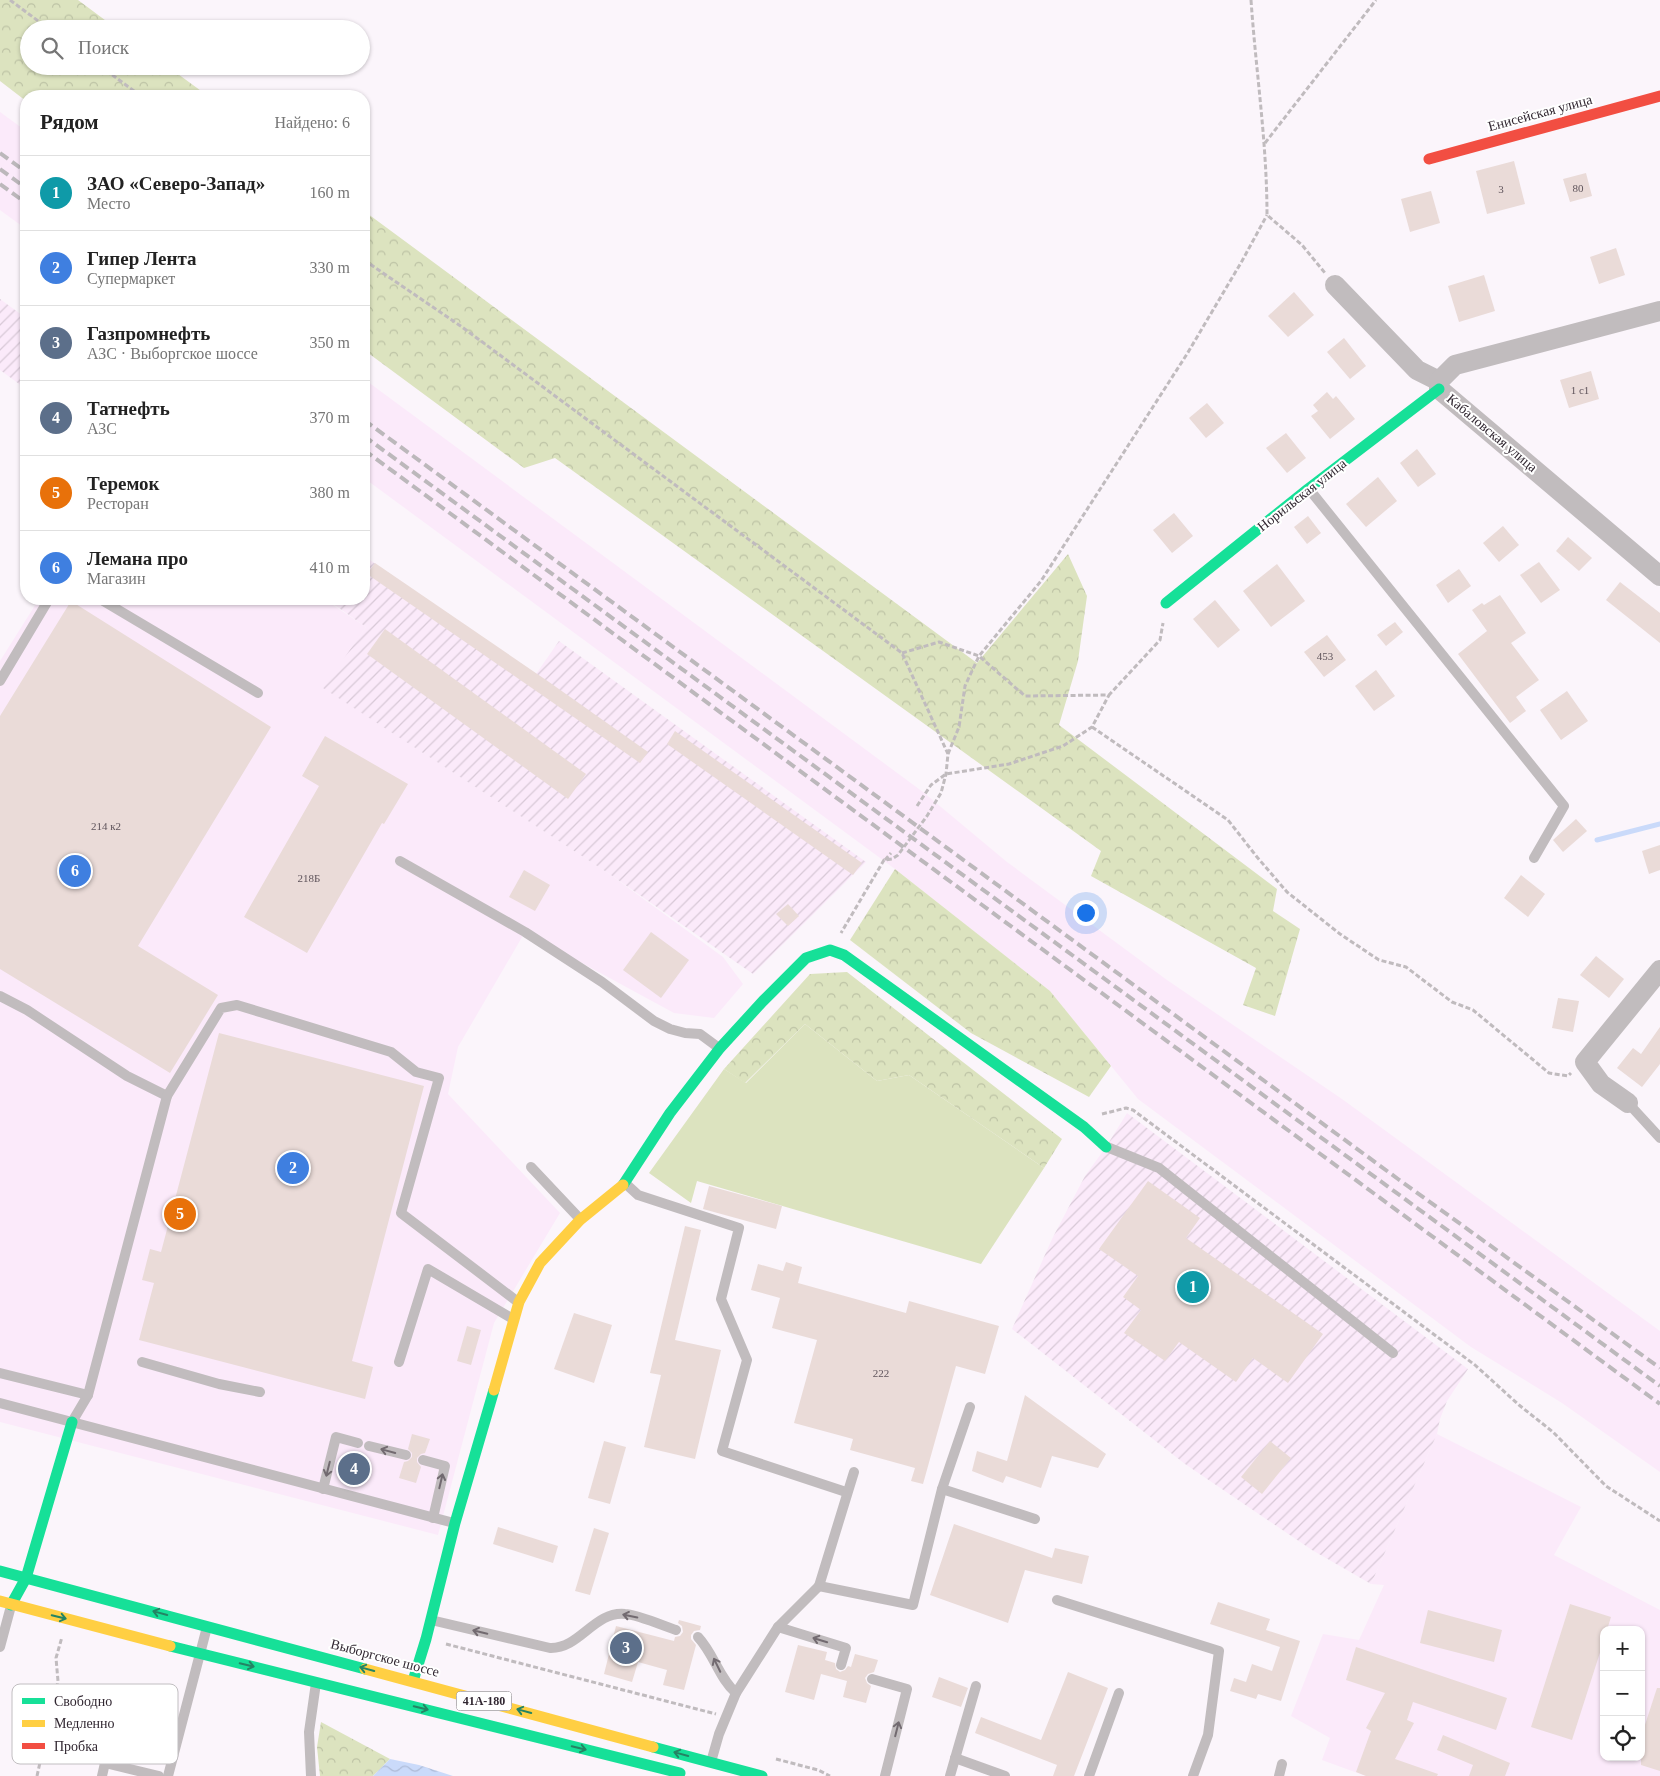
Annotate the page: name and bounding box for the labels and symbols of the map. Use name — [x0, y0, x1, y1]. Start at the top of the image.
street label: Енисейская улица — [1486, 92, 1594, 134]
house number: 80 — [1573, 182, 1584, 194]
house number: 3 — [1498, 183, 1504, 195]
house number: 1 с1 — [1571, 384, 1589, 396]
street label: Кабаловская улица — [1444, 391, 1541, 476]
street label: Норильская улица — [1255, 455, 1350, 534]
house number: 453 — [1317, 650, 1334, 662]
house number: 214 к2 — [91, 820, 121, 832]
pin: 6 — [59, 852, 91, 890]
house number: 218Б — [298, 872, 320, 884]
your location — [1073, 900, 1099, 926]
pin: 2 — [277, 1149, 309, 1187]
pin: 5 — [164, 1195, 196, 1233]
pin: 1 — [1177, 1268, 1209, 1306]
house number: 222 — [873, 1367, 889, 1379]
one-way arrow — [380, 1445, 396, 1455]
pin: 4 — [338, 1450, 370, 1488]
one-way arrow — [323, 1460, 332, 1476]
one-way arrow — [437, 1473, 446, 1489]
one-way arrow — [152, 1608, 168, 1617]
one-way arrow — [622, 1611, 638, 1620]
one-way arrow — [50, 1613, 66, 1622]
one-way arrow — [472, 1627, 488, 1636]
pin: 3 — [610, 1629, 642, 1667]
one-way arrow — [812, 1635, 828, 1645]
street label: Выборгское шоссе — [329, 1636, 441, 1680]
one-way arrow — [712, 1658, 721, 1673]
one-way arrow — [238, 1661, 254, 1670]
one-way arrow — [360, 1664, 376, 1673]
legend — [12, 1684, 178, 1764]
road number: 41А-180 — [456, 1692, 512, 1710]
text: Свободно — [54, 1694, 112, 1709]
one-way arrow — [413, 1704, 429, 1713]
one-way arrow — [516, 1706, 532, 1716]
text: Медленно — [54, 1716, 115, 1731]
one-way arrow — [893, 1721, 902, 1737]
text: Пробка — [54, 1739, 99, 1754]
one-way arrow — [571, 1743, 587, 1753]
one-way arrow — [673, 1749, 689, 1758]

